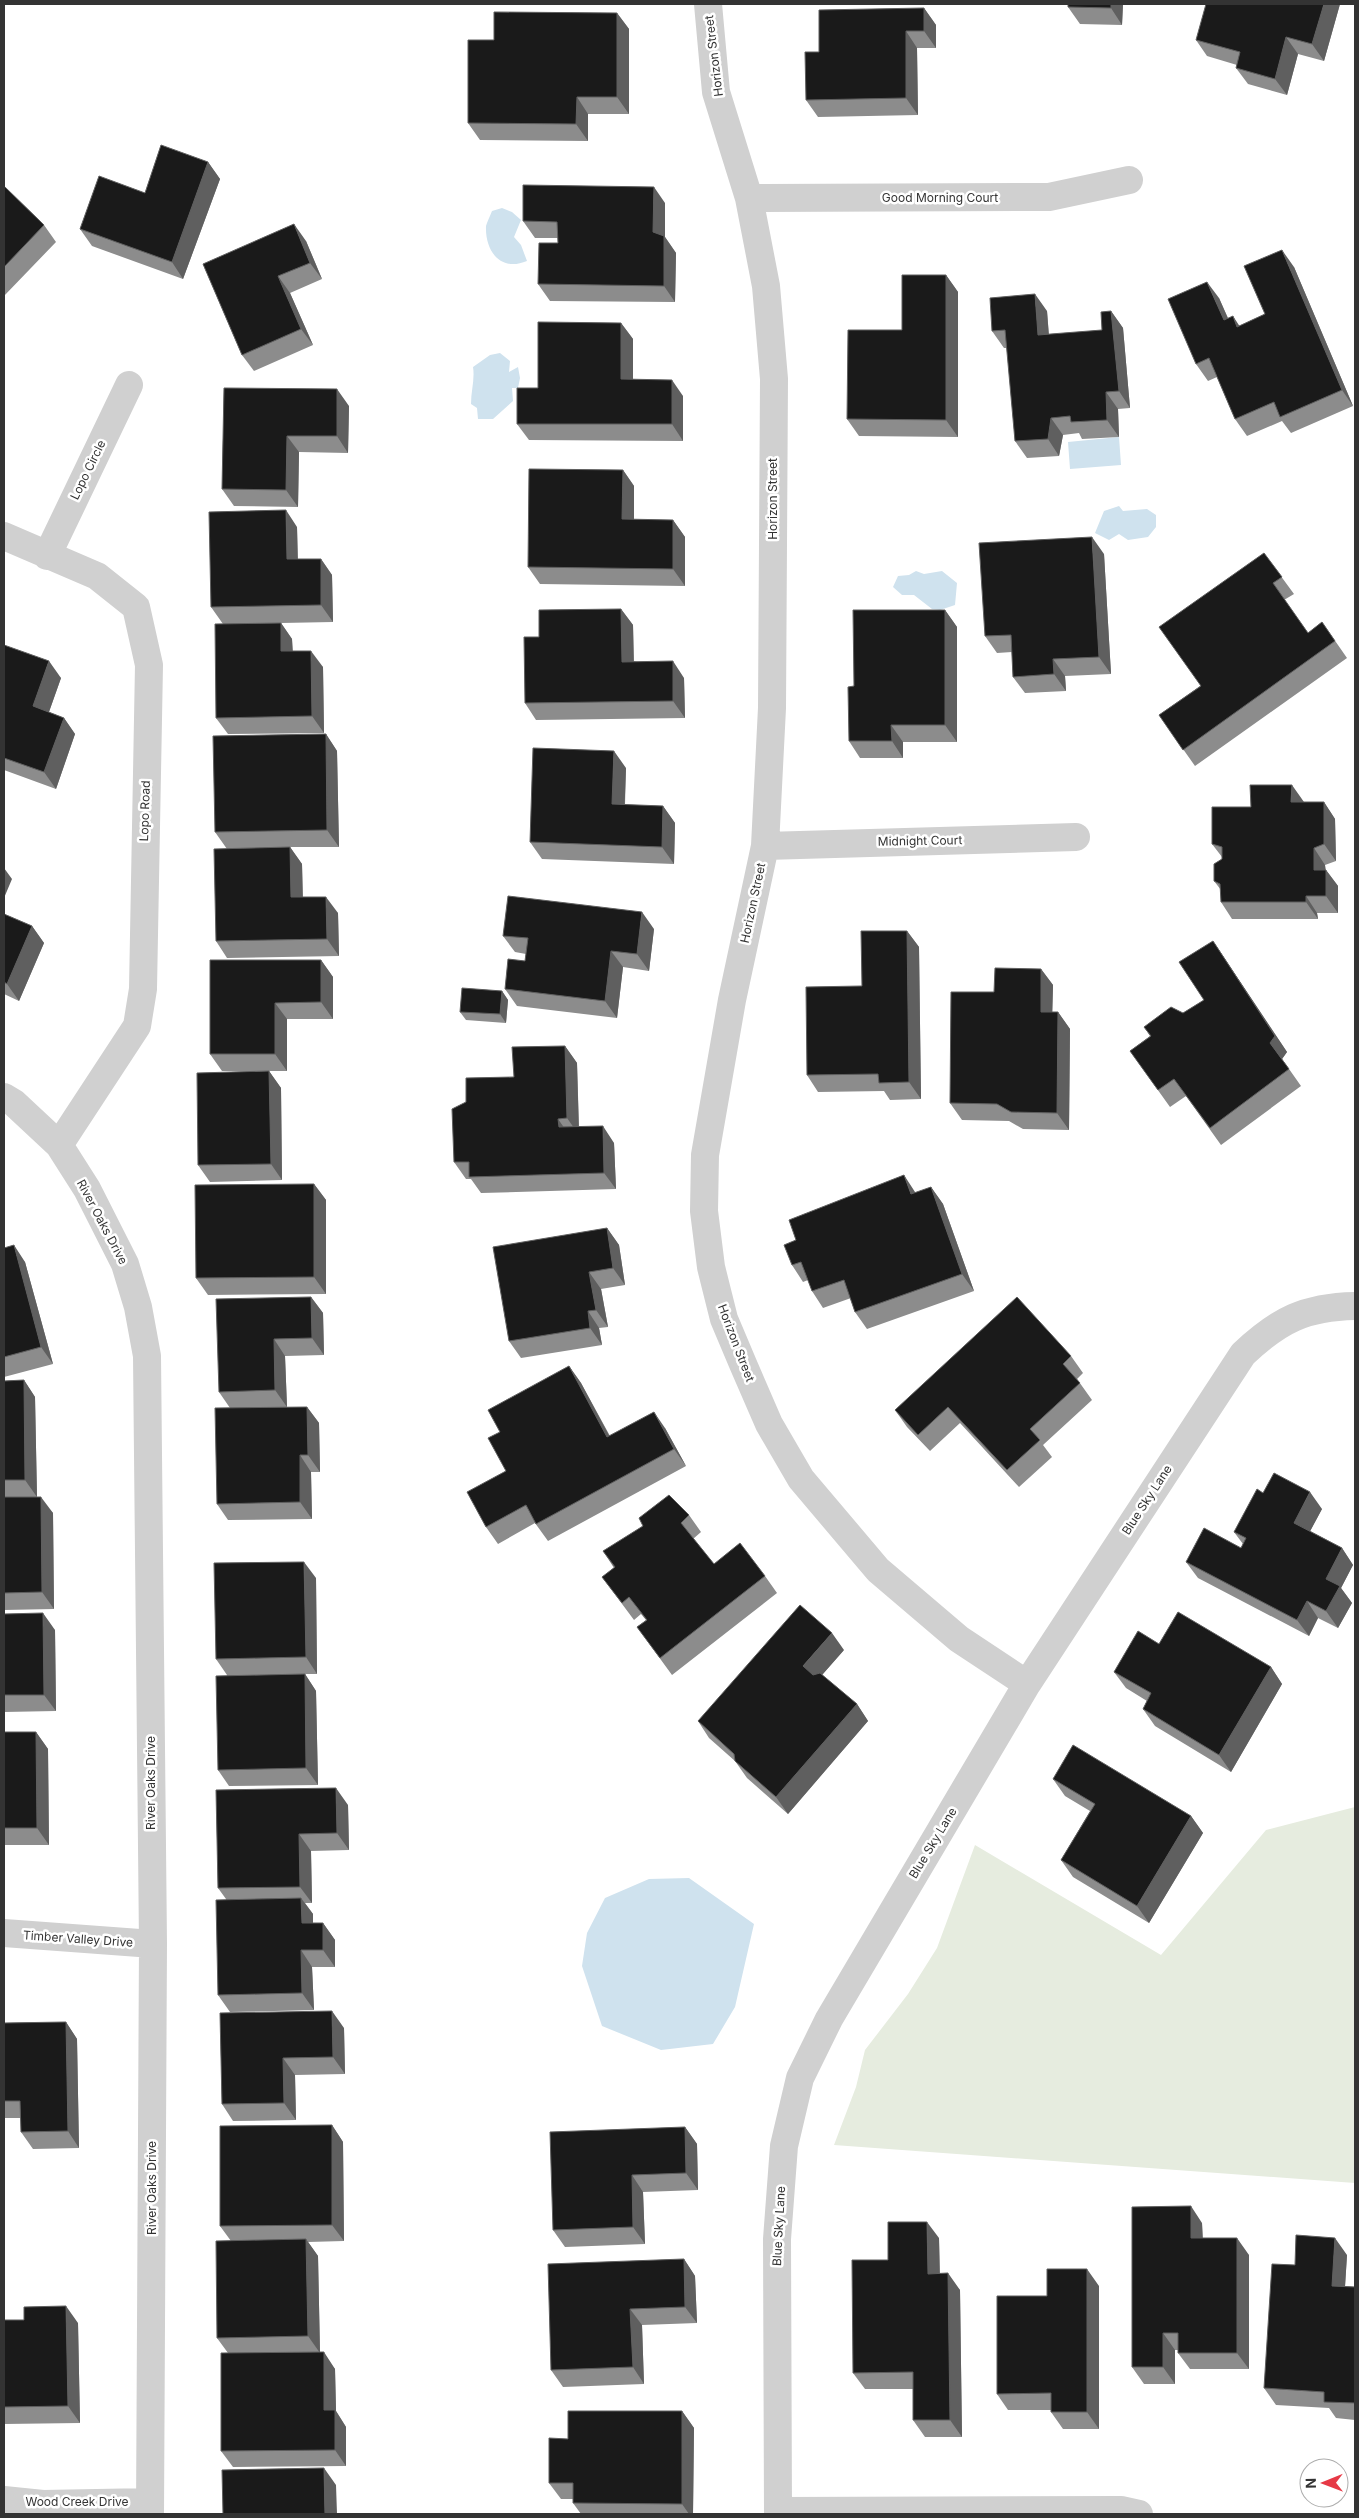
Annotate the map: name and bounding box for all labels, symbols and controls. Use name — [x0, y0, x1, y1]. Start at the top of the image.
street label: Horizon Street — [701, 15, 726, 98]
street label: Good Morning Court — [882, 190, 998, 205]
street label: Lopo Circle — [67, 437, 108, 502]
street label: Horizon Street — [765, 458, 780, 540]
street label: Lopo Road — [136, 780, 153, 842]
street label: Midnight Court — [878, 832, 962, 849]
street label: Horizon Street — [737, 861, 768, 944]
street label: River Oaks Drive — [74, 1177, 131, 1267]
street label: Horizon Street — [715, 1302, 758, 1384]
street label: Blue Sky Lane — [1118, 1462, 1175, 1537]
street label: River Oaks Drive — [143, 1736, 158, 1830]
street label: Blue Sky Lane — [905, 1804, 960, 1881]
street label: Timber Valley Drive — [23, 1927, 134, 1950]
street label: River Oaks Drive — [144, 2141, 159, 2235]
street label: Blue Sky Lane — [769, 2186, 788, 2266]
north arrow — [1299, 2458, 1349, 2508]
text: N — [1302, 2478, 1319, 2489]
street label: Wood Creek Drive — [25, 2494, 129, 2509]

